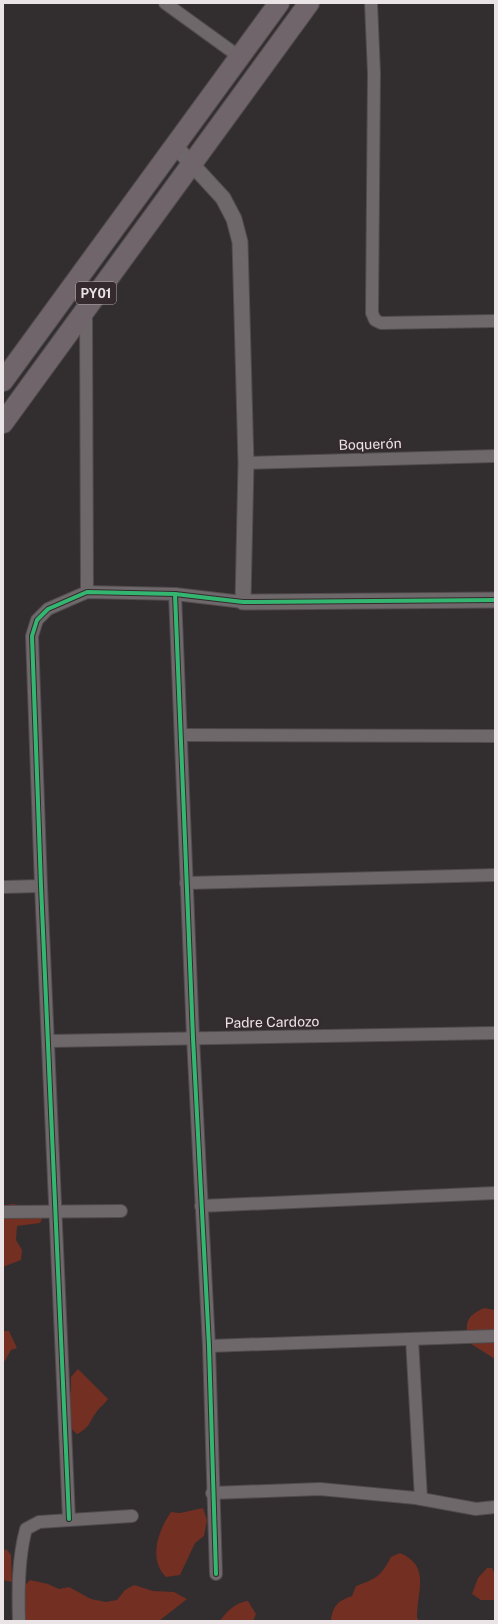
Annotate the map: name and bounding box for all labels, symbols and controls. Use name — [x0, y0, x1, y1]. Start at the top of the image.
road number: PY01 — [76, 282, 116, 304]
street label: Boquerón — [338, 435, 402, 453]
street label: Padre Cardozo — [224, 1013, 320, 1031]

